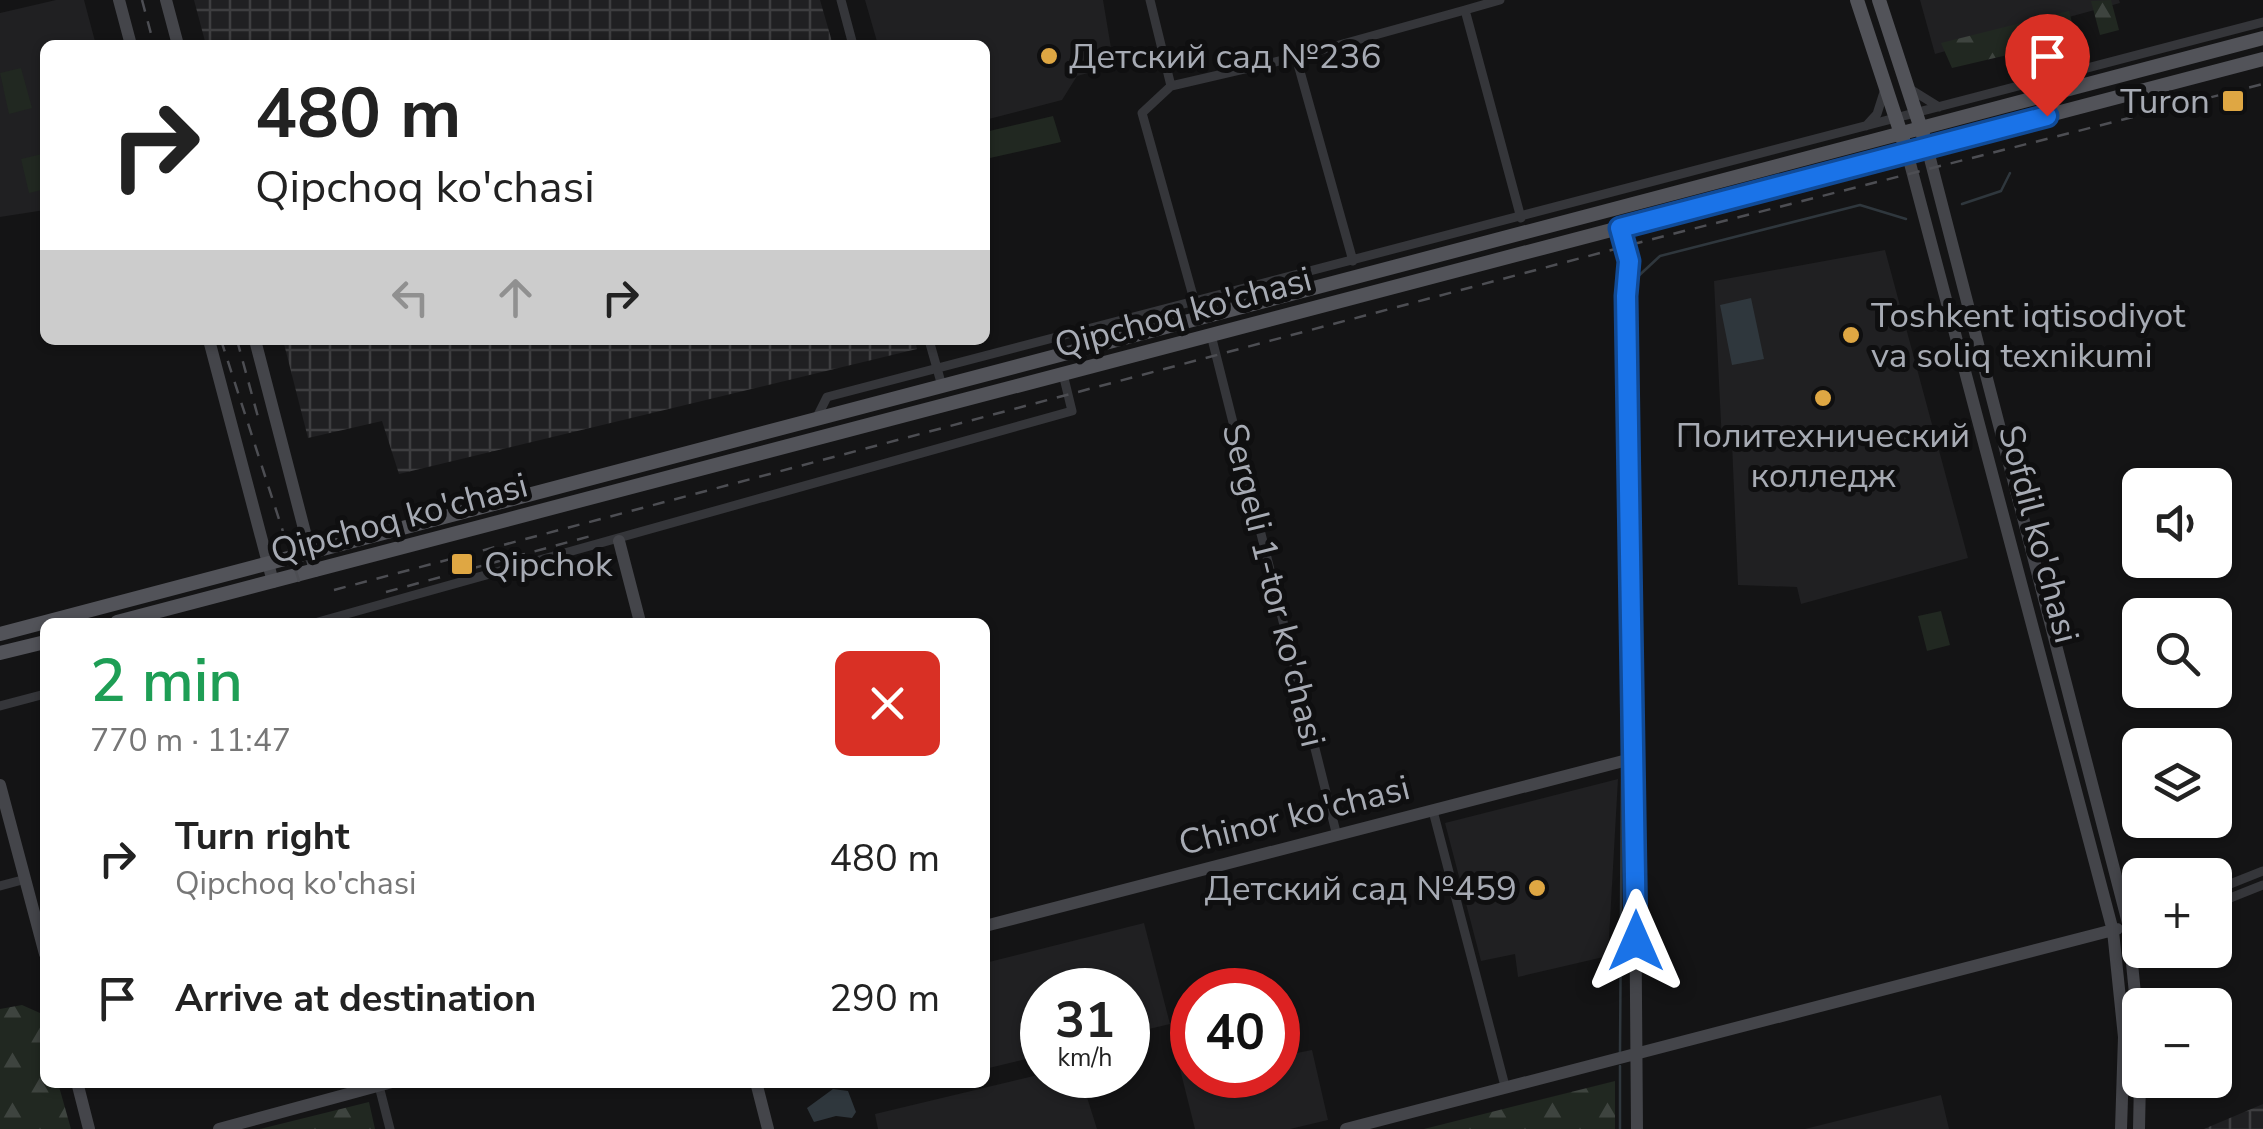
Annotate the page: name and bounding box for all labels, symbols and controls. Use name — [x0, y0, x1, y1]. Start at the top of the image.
pin — [2005, 14, 2090, 117]
icon: arrive — [2020, 29, 2075, 84]
place label: Детский сад №236 — [1069, 33, 1381, 80]
marker: Детский сад №236 — [1038, 45, 1060, 67]
text: 480 m — [255, 66, 461, 162]
place label: Turon — [2120, 78, 2210, 125]
icon: right — [90, 80, 220, 210]
marker: Turon — [2220, 88, 2246, 114]
text: Qipchoq ko'chasi — [255, 157, 595, 218]
street label: Qipchoq ko'chasi — [1049, 256, 1317, 369]
icon: left — [383, 270, 438, 325]
icon: ahead — [488, 270, 543, 325]
icon: right — [593, 270, 648, 325]
place label: Toshkent iqtisodiyot va soliq texnikumi — [1871, 292, 2186, 379]
marker: Toshkent iqtisodiyot va soliq texnikumi — [1840, 324, 1862, 346]
marker: Политехнический колледж — [1812, 387, 1834, 409]
place label: Политехнический колледж — [1676, 412, 1970, 499]
street label: Sergeli 1-tor ko'chasi — [1211, 418, 1336, 752]
street label: Sofdil ko'chasi — [1987, 420, 2090, 648]
street label: Qipchoq ko'chasi — [265, 462, 533, 575]
map controls — [2122, 468, 2232, 1098]
button: sound — [2122, 468, 2232, 578]
place label: Qipchok — [484, 541, 613, 588]
marker: Qipchok — [449, 551, 475, 577]
button: search — [2122, 598, 2232, 708]
text: 2 min — [90, 640, 243, 722]
button: close — [835, 651, 940, 756]
text: 770 m · 11:47 — [90, 719, 291, 762]
button: layers — [2122, 728, 2232, 838]
street label: Chinor ko'chasi — [1174, 764, 1414, 867]
text: Turn right — [175, 811, 350, 862]
icon: right — [90, 831, 145, 886]
text: 480 m — [829, 833, 940, 884]
button: + — [2122, 858, 2232, 968]
text: Qipchoq ko'chasi — [175, 862, 417, 905]
place label: Детский сад №459 — [1205, 865, 1517, 912]
marker: Детский сад №459 — [1526, 877, 1548, 899]
position arrow — [1584, 889, 1688, 993]
speed limit sign: 40 — [1170, 968, 1300, 1098]
icon: arrive — [90, 971, 145, 1026]
text: Arrive at destination — [175, 973, 536, 1024]
text: 290 m — [829, 973, 940, 1024]
text: 31 — [1055, 986, 1115, 1055]
button: − — [2122, 988, 2232, 1098]
text: km/h — [1057, 1041, 1113, 1075]

